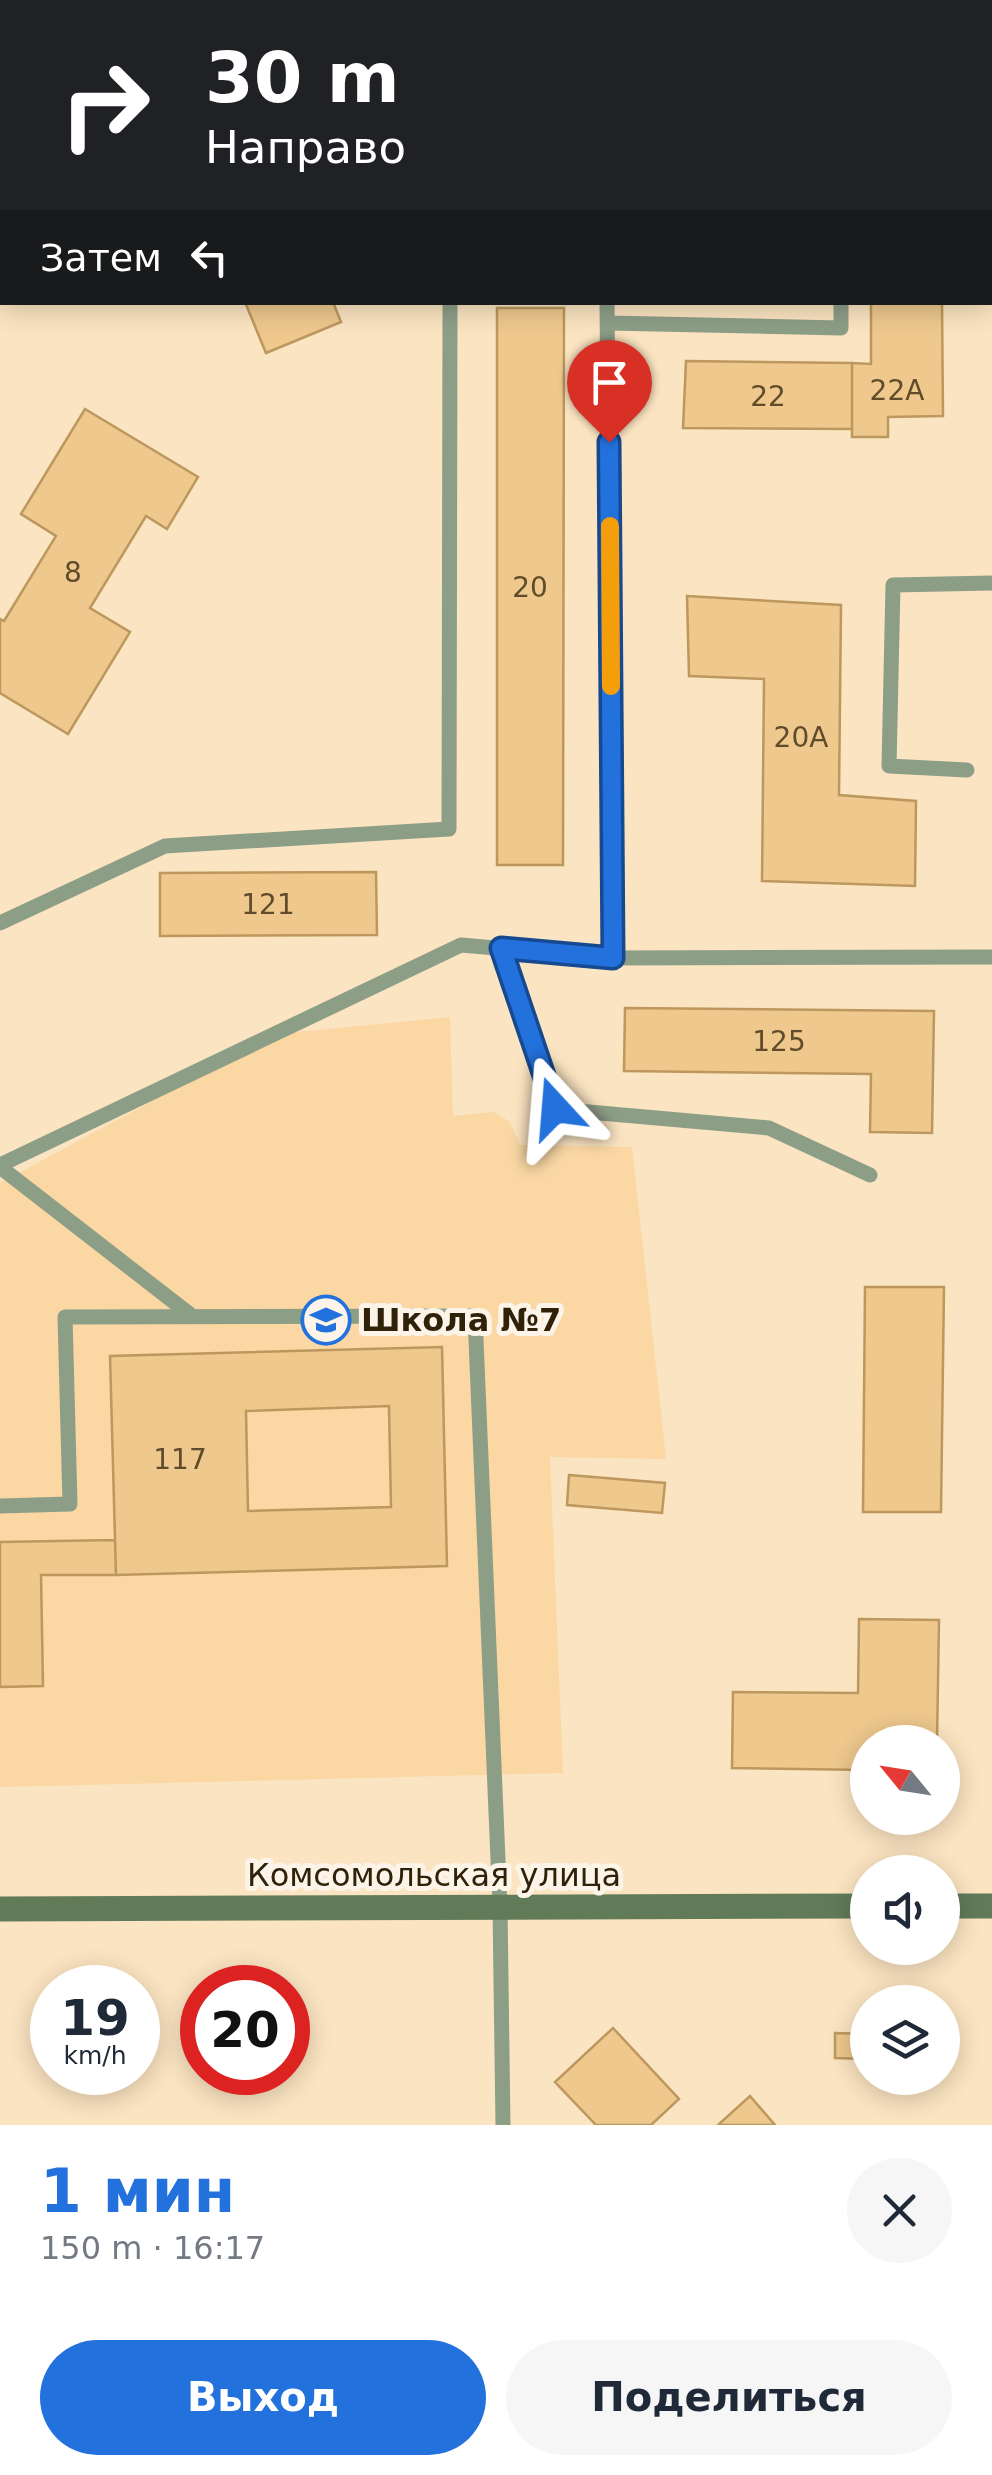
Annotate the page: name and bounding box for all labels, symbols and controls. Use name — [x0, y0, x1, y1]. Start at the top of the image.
text: 30 m — [205, 37, 400, 119]
icon: right — [40, 40, 170, 170]
text: Направо — [205, 121, 406, 174]
icon: left — [182, 230, 237, 285]
text: Затем — [40, 236, 162, 280]
pin — [567, 340, 652, 443]
icon: arrive — [582, 355, 637, 410]
house number: 22А — [870, 374, 924, 407]
house number: 22 — [750, 380, 786, 413]
house number: 8 — [64, 556, 82, 589]
house number: 20 — [512, 571, 548, 604]
house number: 20А — [774, 721, 828, 754]
house number: 121 — [241, 888, 295, 921]
house number: 125 — [752, 1025, 806, 1058]
position arrow — [503, 1056, 607, 1160]
school or university icon: Школа №7 — [300, 1294, 352, 1346]
place label: Школа №7 — [361, 1301, 561, 1339]
house number: 117 — [153, 1443, 207, 1476]
north arrow — [850, 1725, 960, 1835]
map controls — [850, 1725, 960, 2095]
button: sound — [850, 1855, 960, 1965]
street label: Комсомольская улица — [247, 1856, 621, 1894]
speed limit sign: 20 — [180, 1965, 310, 2095]
button: layers — [850, 1985, 960, 2095]
text: 19 — [60, 1989, 130, 2047]
text: km/h — [63, 2041, 127, 2070]
text: 1 мин — [40, 2156, 235, 2226]
button: close — [847, 2158, 952, 2263]
text: 150 m · 16:17 — [40, 2229, 265, 2267]
button: Выход — [40, 2340, 486, 2455]
button: Поделиться — [506, 2340, 952, 2455]

